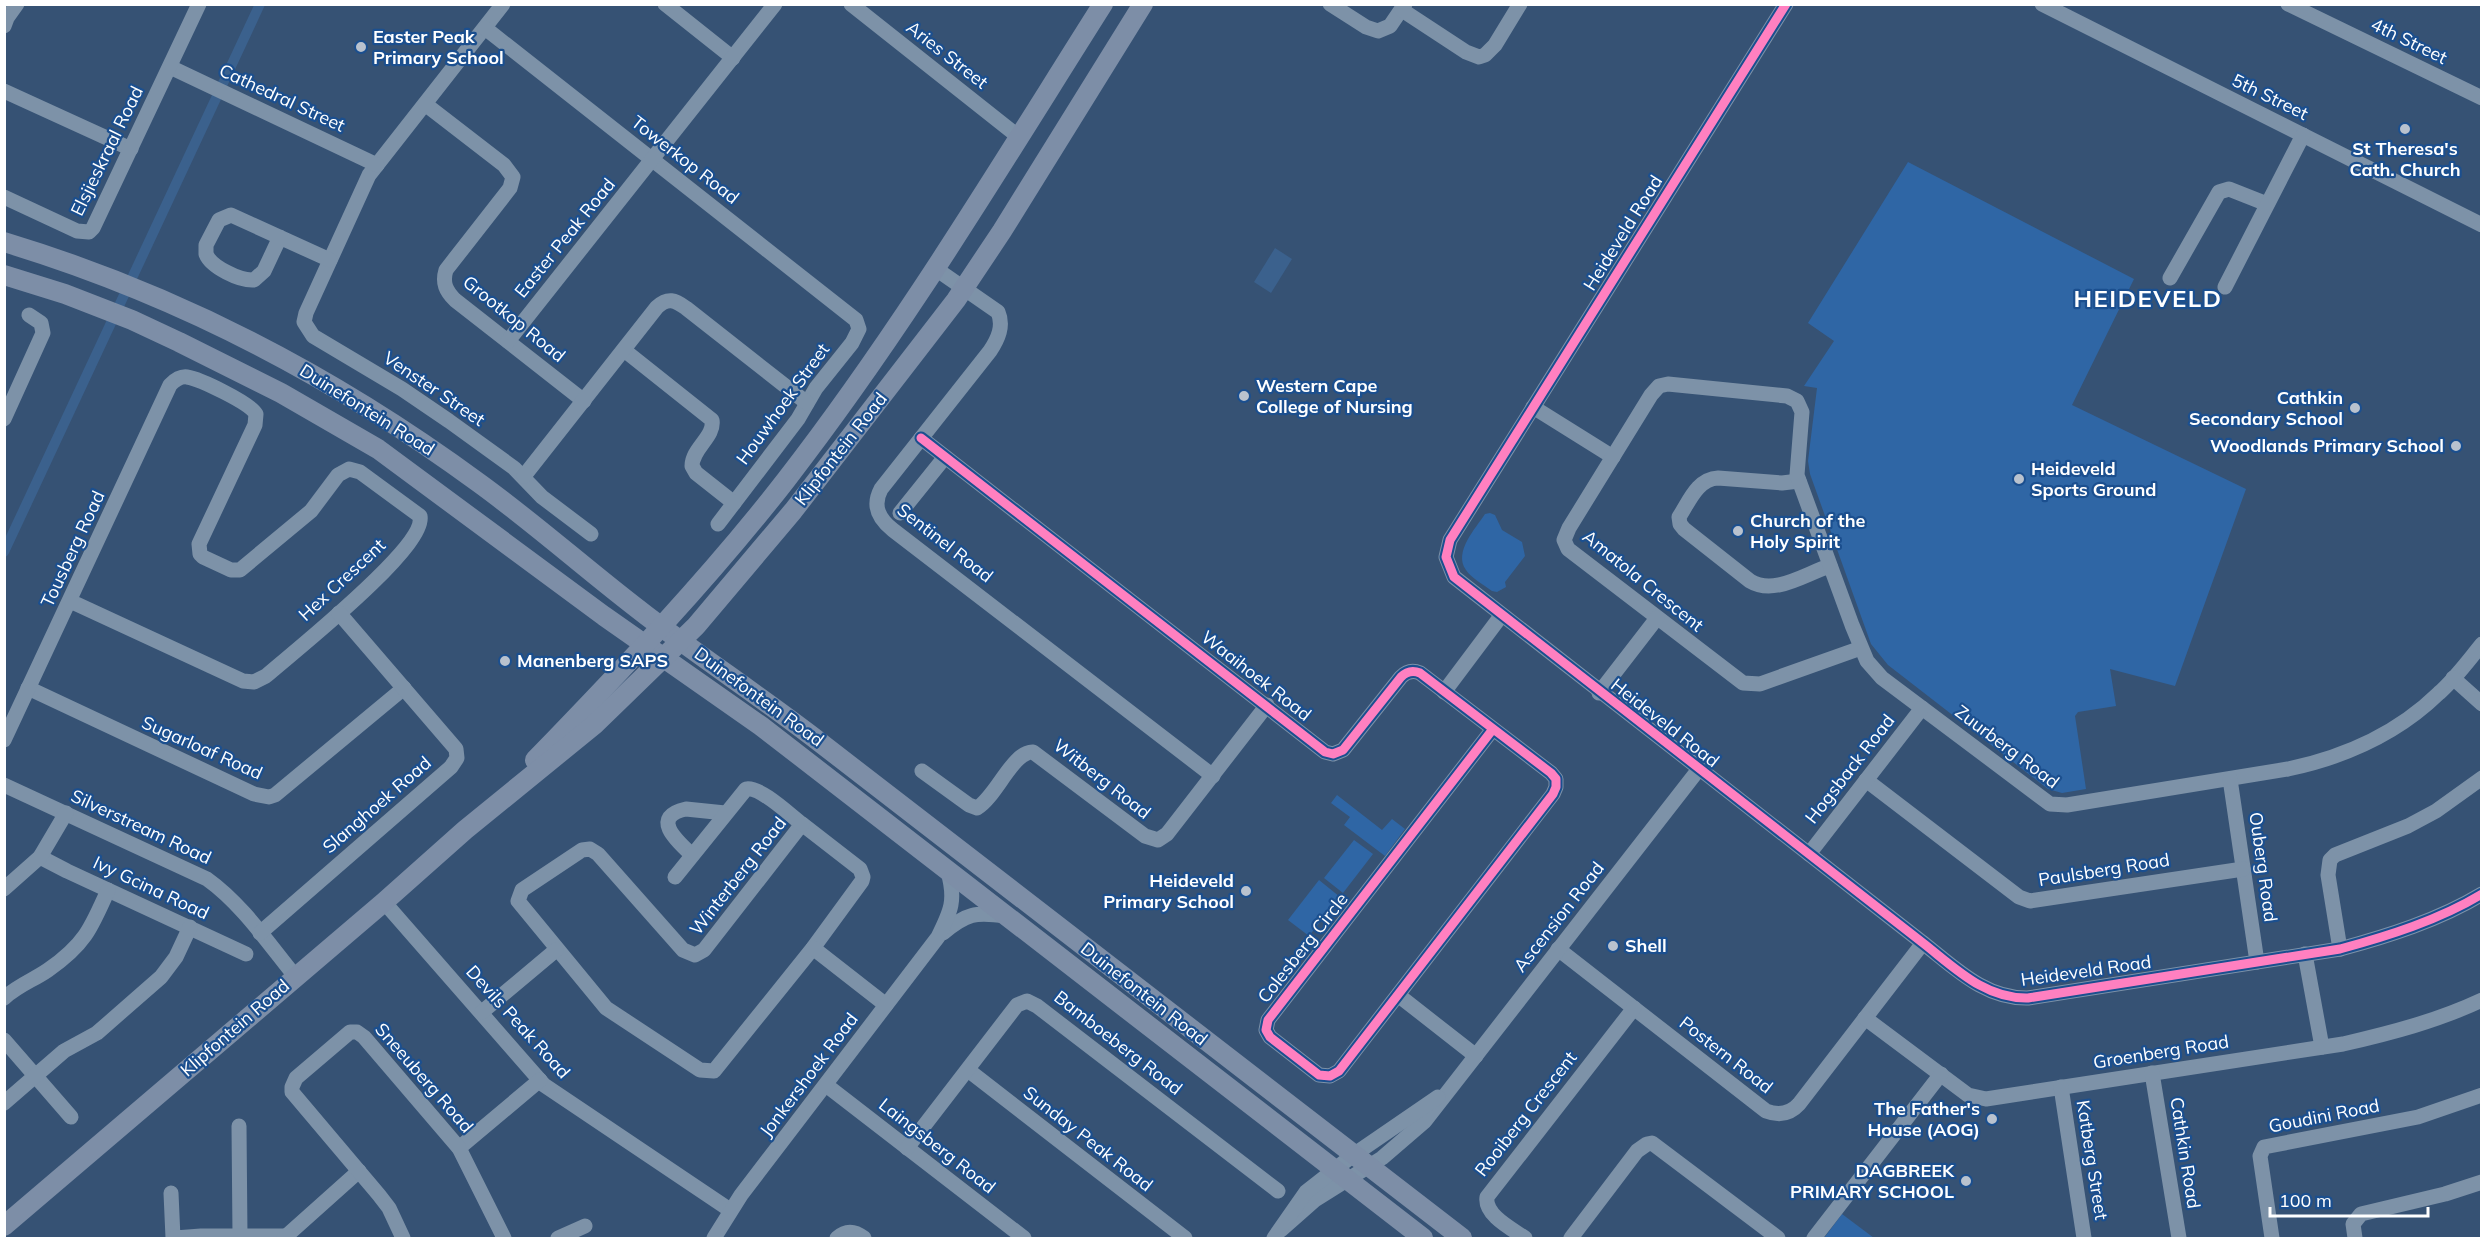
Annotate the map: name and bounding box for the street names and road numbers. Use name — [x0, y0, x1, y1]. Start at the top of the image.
street label: 4th Street — [2367, 12, 2451, 69]
street label: Aries Street — [902, 16, 993, 94]
street label: Cathedral Street — [216, 58, 349, 137]
street label: 5th Street — [2228, 68, 2312, 125]
street label: Elsjieskraal Road — [65, 82, 148, 219]
street label: Towerkop Road — [627, 110, 744, 209]
street label: Heideveld Road — [1578, 171, 1667, 295]
street label: Easter Peak Road — [509, 173, 620, 302]
street label: Grootkop Road — [458, 270, 570, 367]
street label: Houwhoek Street — [731, 339, 834, 469]
street label: Venster Street — [379, 346, 490, 431]
street label: Duinefontein Road — [296, 359, 439, 460]
street label: Klipfontein Road — [789, 388, 892, 510]
street label: Tousberg Road — [36, 487, 110, 611]
street label: Sentinel Road — [893, 498, 998, 587]
street label: Amatola Crescent — [1578, 525, 1708, 636]
street label: Hex Crescent — [293, 533, 390, 626]
street label: Waaihoek Road — [1197, 625, 1316, 726]
street label: Duinefontein Road — [690, 642, 829, 751]
street label: Heideveld Road — [1606, 673, 1724, 772]
street label: Zuurberg Road — [1951, 700, 2064, 793]
street label: Hogsback Road — [1800, 709, 1899, 828]
street label: Sugarloaf Road — [138, 711, 266, 784]
street label: Witberg Road — [1049, 733, 1156, 824]
street label: Slanghoek Road — [318, 751, 436, 858]
street label: Silverstream Road — [67, 784, 215, 869]
street label: Ouberg Road — [2244, 810, 2283, 923]
street label: Winterberg Road — [684, 812, 791, 940]
street label: Paulsberg Road — [2037, 848, 2171, 891]
street label: Ivy Gcina Road — [90, 851, 213, 924]
street label: Ascension Road — [1508, 857, 1609, 977]
street label: Colesberg Circle — [1252, 888, 1353, 1007]
street label: Duinefontein Road — [1076, 937, 1212, 1050]
street label: Heideveld Road — [2019, 950, 2153, 991]
street label: Devils Peak Road — [461, 960, 575, 1083]
street label: Klipfontein Road — [175, 974, 294, 1081]
street label: Bamboeberg Road — [1050, 985, 1187, 1100]
street label: Jonkershoek Road — [754, 1008, 863, 1141]
street label: Postern Road — [1675, 1011, 1778, 1098]
street label: Sneeuberg Road — [370, 1018, 478, 1137]
street label: Groenberg Road — [2092, 1029, 2230, 1074]
street label: Rooiberg Crescent — [1470, 1047, 1582, 1181]
street label: Sunday Peak Road — [1019, 1081, 1158, 1196]
street label: Laingsberg Road — [874, 1093, 1000, 1198]
street label: Goudini Road — [2266, 1093, 2381, 1138]
street label: Cathkin Road — [2165, 1096, 2206, 1210]
street label: Katberg Street — [2072, 1098, 2113, 1221]

